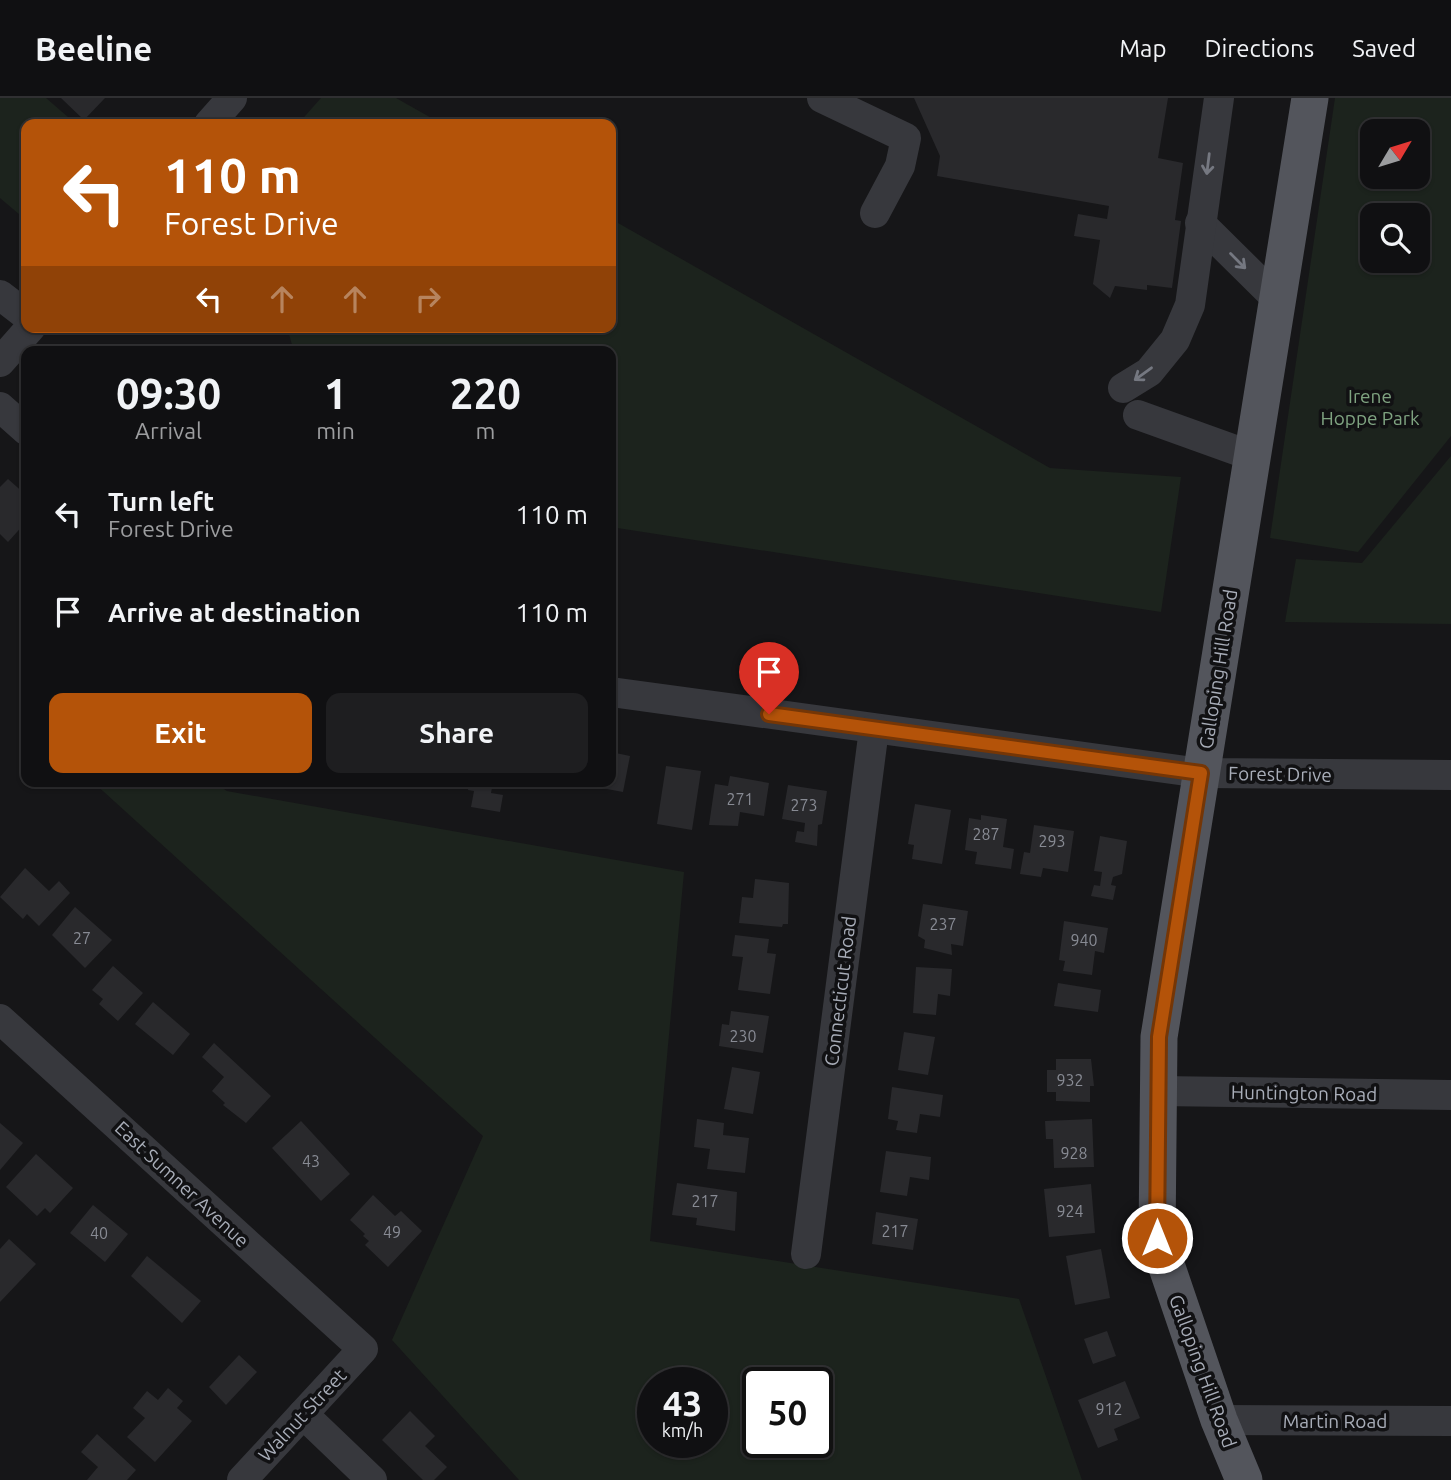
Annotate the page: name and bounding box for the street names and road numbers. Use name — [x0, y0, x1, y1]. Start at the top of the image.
street label: Galloping Hill Road — [1195, 588, 1241, 750]
street label: Forest Drive — [1228, 762, 1332, 786]
street label: Connecticut Road — [820, 915, 860, 1067]
street label: Huntington Road — [1231, 1081, 1377, 1105]
street label: East Sumner Avenue — [111, 1116, 253, 1252]
street label: Galloping Hill Road — [1165, 1291, 1241, 1451]
street label: Walnut Street — [254, 1364, 351, 1466]
street label: Martin Road — [1283, 1410, 1387, 1432]

